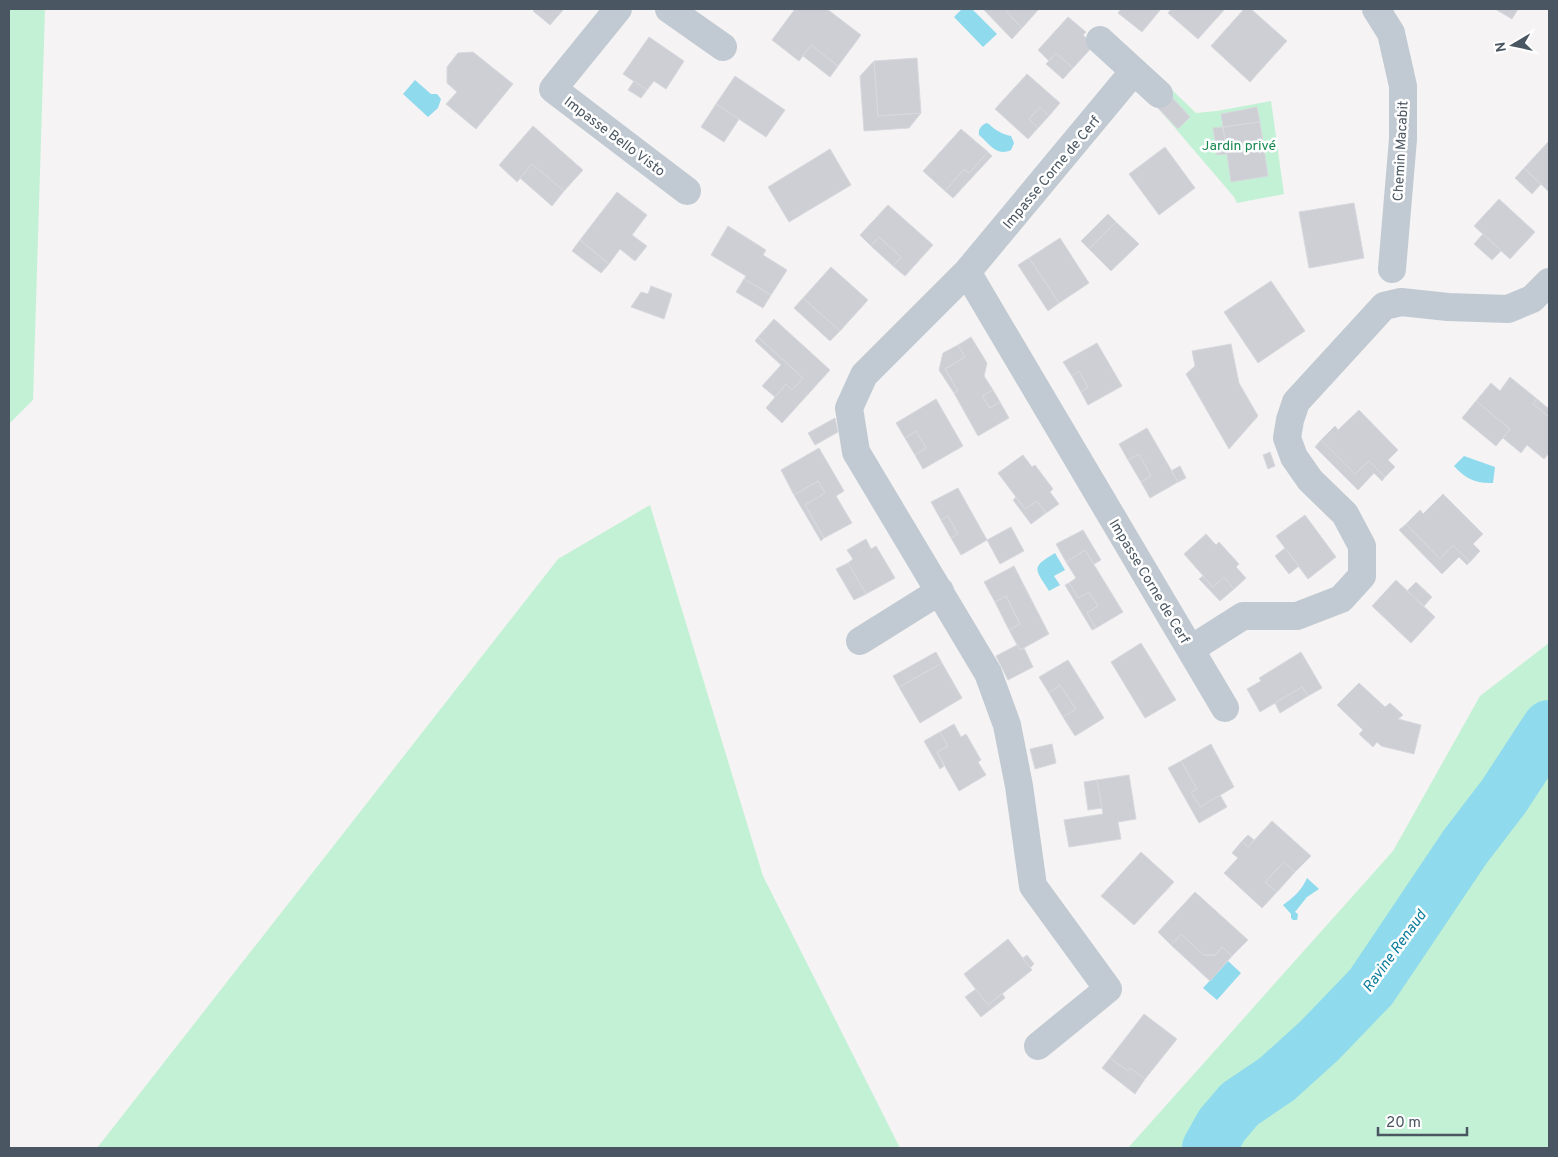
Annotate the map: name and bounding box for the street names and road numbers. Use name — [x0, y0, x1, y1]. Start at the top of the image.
street label: Impasse Bello Visto — [560, 94, 668, 181]
street label: Chemin Macabit — [1390, 100, 1413, 202]
street label: Impasse Corne de Cerf — [1000, 113, 1105, 233]
street label: Impasse Corne de Cerf — [1105, 516, 1193, 647]

